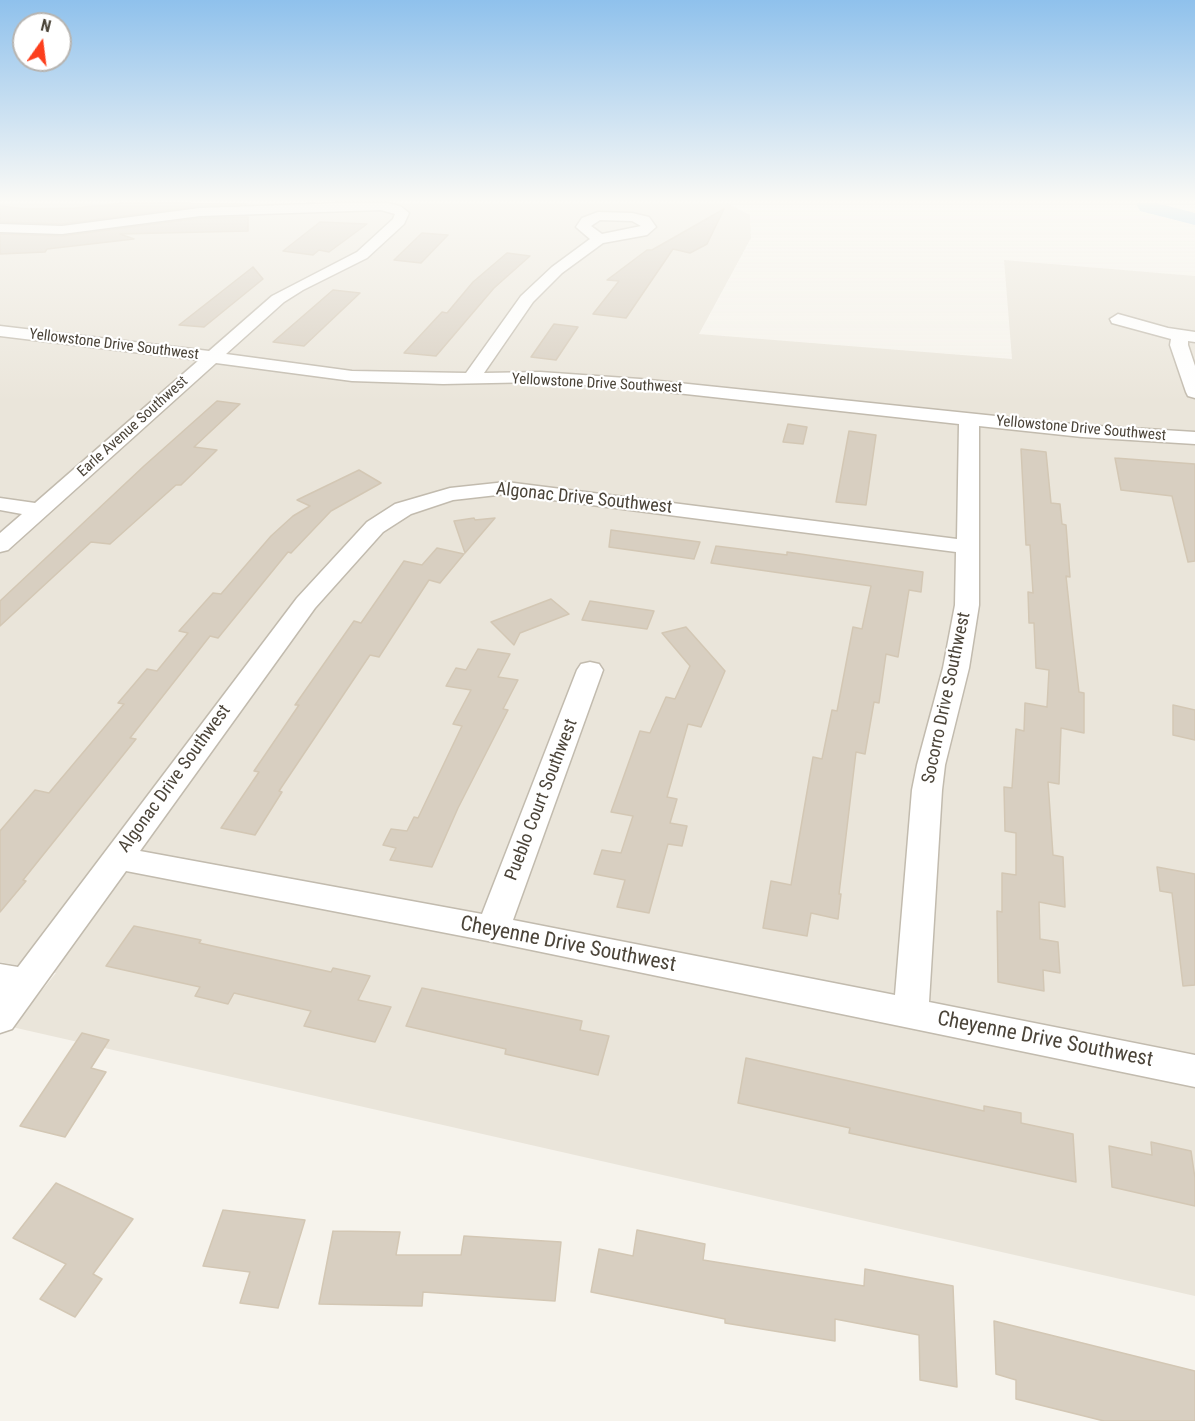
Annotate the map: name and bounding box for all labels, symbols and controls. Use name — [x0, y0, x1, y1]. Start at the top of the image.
north arrow — [12, 12, 72, 72]
text: N — [39, 16, 53, 36]
street label: Yellowstone Drive Southwest — [28, 326, 200, 364]
street label: Yellowstone Drive Southwest — [511, 371, 683, 397]
street label: Earle Avenue Southwest — [74, 373, 192, 481]
street label: Yellowstone Drive Southwest — [995, 413, 1167, 445]
street label: Algonac Drive Southwest — [495, 479, 673, 519]
street label: Socorro Drive Southwest — [918, 610, 976, 786]
street label: Algonac Drive Southwest — [114, 701, 236, 857]
street label: Pueblo Court Southwest — [501, 716, 583, 884]
street label: Cheyenne Drive Southwest — [458, 912, 678, 978]
street label: Cheyenne Drive Southwest — [935, 1007, 1155, 1073]

